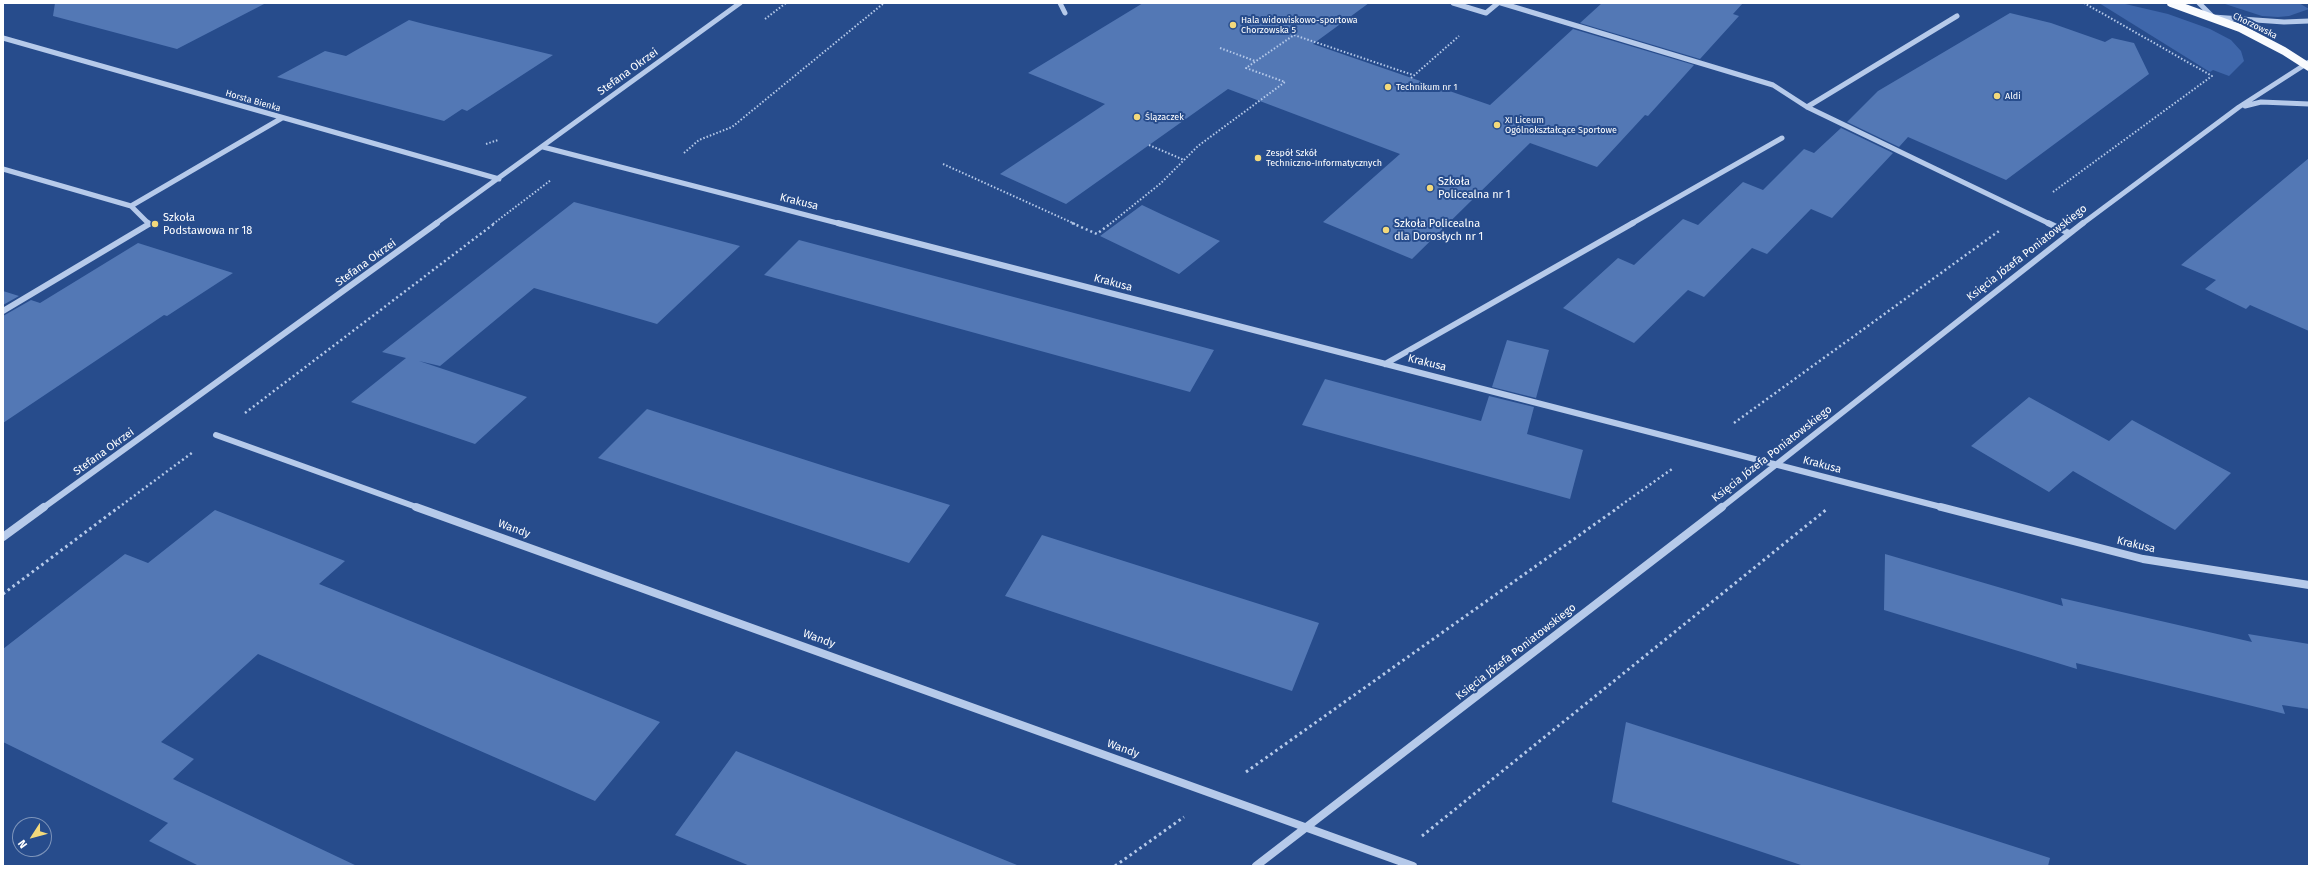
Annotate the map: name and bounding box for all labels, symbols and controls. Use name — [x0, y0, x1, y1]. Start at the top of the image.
street label: Chorzowska — [2231, 11, 2279, 41]
place label: Hala widowiskowo-sportowa Chorzowska 5 — [1241, 15, 1358, 36]
marker: Hala widowiskowo-sportowa Chorzowska 5 — [1228, 20, 1238, 30]
street label: Stefana Okrzei — [595, 46, 661, 98]
marker: Technikum nr 1 — [1383, 82, 1393, 92]
place label: Technikum nr 1 — [1396, 82, 1457, 92]
street label: Horsta Bienka — [224, 88, 282, 114]
marker: Aldi — [1992, 91, 2002, 101]
place label: Aldi — [2005, 91, 2021, 101]
marker: Ślązaczek — [1132, 112, 1142, 122]
place label: Ślązaczek — [1145, 112, 1184, 122]
place label: XI Liceum Ogólnokształcące Sportowe — [1505, 115, 1617, 136]
marker: XI Liceum Ogólnokształcące Sportowe — [1492, 120, 1502, 130]
place label: Zespół Szkół Techniczno-Informatycznych — [1266, 148, 1382, 169]
marker: Zespół Szkół Techniczno-Informatycznych — [1253, 153, 1263, 163]
place label: Szkoła Policealna nr 1 — [1438, 175, 1511, 201]
marker: Szkoła Policealna nr 1 — [1425, 183, 1435, 193]
street label: Krakusa — [778, 191, 820, 213]
street label: Księcia Józefa Poniatowskiego — [1964, 202, 2090, 304]
place label: Szkoła Podstawowa nr 18 — [163, 211, 252, 237]
place label: Szkoła Policealna dla Dorosłych nr 1 — [1394, 217, 1483, 243]
marker: Szkoła Podstawowa nr 18 — [150, 219, 160, 229]
marker: Szkoła Policealna dla Dorosłych nr 1 — [1381, 225, 1391, 235]
street label: Stefana Okrzei — [333, 237, 399, 289]
street label: Krakusa — [1092, 272, 1134, 294]
street label: Krakusa — [1406, 352, 1448, 374]
street label: Księcia Józefa Poniatowskiego — [1709, 403, 1835, 505]
street label: Stefana Okrzei — [71, 426, 137, 478]
street label: Krakusa — [1801, 454, 1843, 476]
street label: Wandy — [496, 517, 532, 541]
street label: Krakusa — [2115, 534, 2157, 556]
street label: Księcia Józefa Poniatowskiego — [1453, 601, 1579, 703]
street label: Wandy — [801, 627, 837, 651]
street label: Wandy — [1105, 737, 1141, 761]
north arrow — [12, 817, 52, 857]
text: N — [15, 837, 30, 851]

